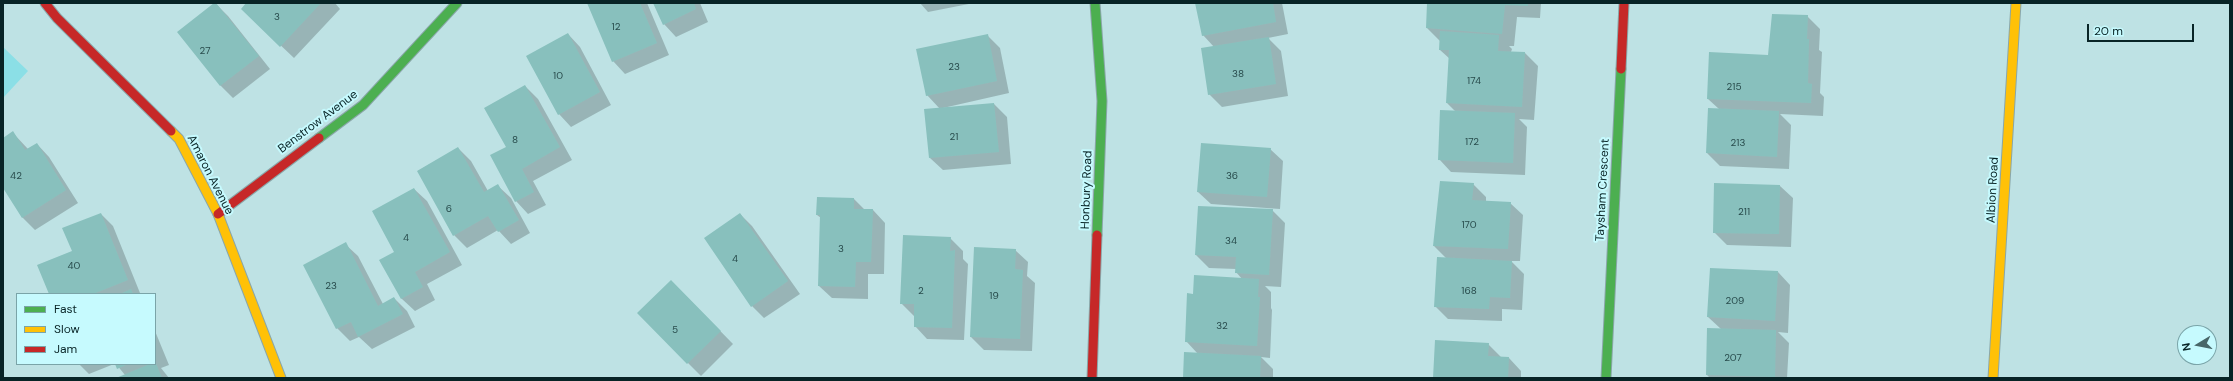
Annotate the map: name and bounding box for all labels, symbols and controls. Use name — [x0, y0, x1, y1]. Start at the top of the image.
house number: 3 — [274, 11, 280, 23]
scale bar — [2089, 16, 2196, 42]
house number: 12 — [612, 21, 620, 33]
text: 20 m — [2094, 23, 2123, 39]
house number: 27 — [200, 45, 210, 57]
house number: 23 — [948, 61, 960, 73]
house number: 38 — [1232, 68, 1244, 80]
house number: 10 — [553, 70, 563, 82]
house number: 174 — [1467, 75, 1481, 87]
house number: 215 — [1727, 81, 1741, 93]
street label: Benstrow Avenue — [275, 87, 361, 157]
house number: 21 — [950, 131, 958, 143]
street label: Amaron Avenue — [184, 133, 236, 217]
house number: 8 — [512, 134, 518, 146]
house number: 172 — [1465, 136, 1479, 148]
house number: 213 — [1731, 137, 1745, 149]
street label: Taysham Crescent — [1593, 138, 1613, 242]
street label: Honbury Road — [1078, 150, 1096, 230]
street label: Albion Road — [1984, 157, 2002, 223]
house number: 42 — [10, 170, 22, 182]
house number: 36 — [1226, 170, 1238, 182]
house number: 6 — [446, 203, 452, 215]
house number: 211 — [1738, 206, 1750, 218]
house number: 170 — [1461, 219, 1477, 231]
house number: 4 — [403, 232, 409, 244]
house number: 34 — [1225, 235, 1237, 247]
house number: 3 — [838, 243, 844, 255]
house number: 4 — [732, 253, 738, 265]
house number: 40 — [68, 260, 80, 272]
house number: 23 — [325, 280, 337, 292]
house number: 2 — [918, 285, 924, 297]
house number: 168 — [1461, 285, 1477, 297]
house number: 19 — [989, 290, 999, 302]
legend — [16, 293, 156, 365]
house number: 209 — [1726, 295, 1744, 307]
text: Fast — [54, 301, 77, 317]
house number: 32 — [1216, 320, 1228, 332]
text: Slow — [54, 321, 80, 337]
house number: 5 — [672, 324, 678, 336]
north arrow — [2177, 325, 2217, 365]
text: Jam — [54, 341, 77, 357]
text: N — [2179, 342, 2194, 352]
house number: 207 — [1724, 352, 1742, 364]

